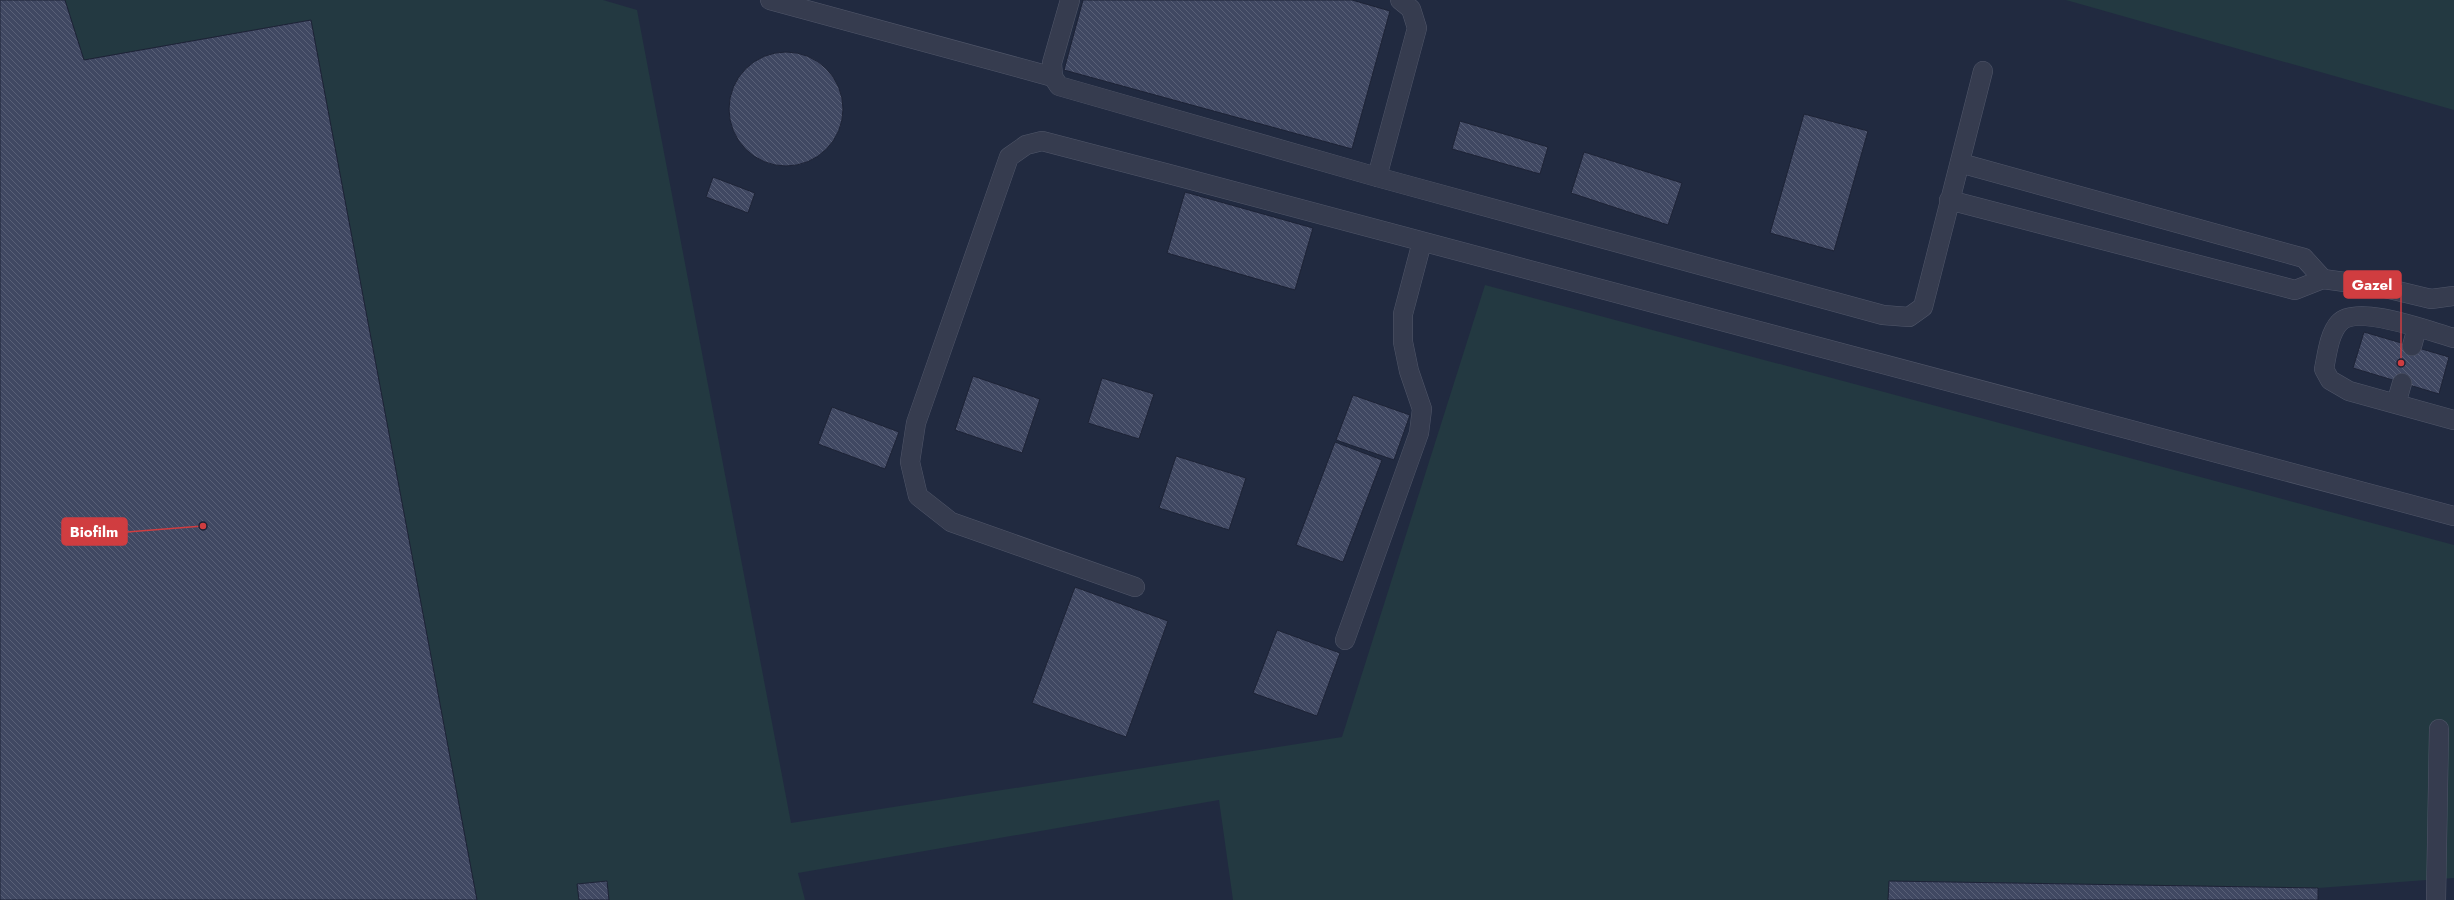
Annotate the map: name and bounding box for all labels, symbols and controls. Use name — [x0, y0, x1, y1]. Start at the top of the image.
callout: Gazel — [2344, 271, 2401, 298]
text: Gazel — [2352, 274, 2392, 296]
callout: Biofilm — [62, 518, 127, 545]
text: Biofilm — [70, 521, 118, 543]

